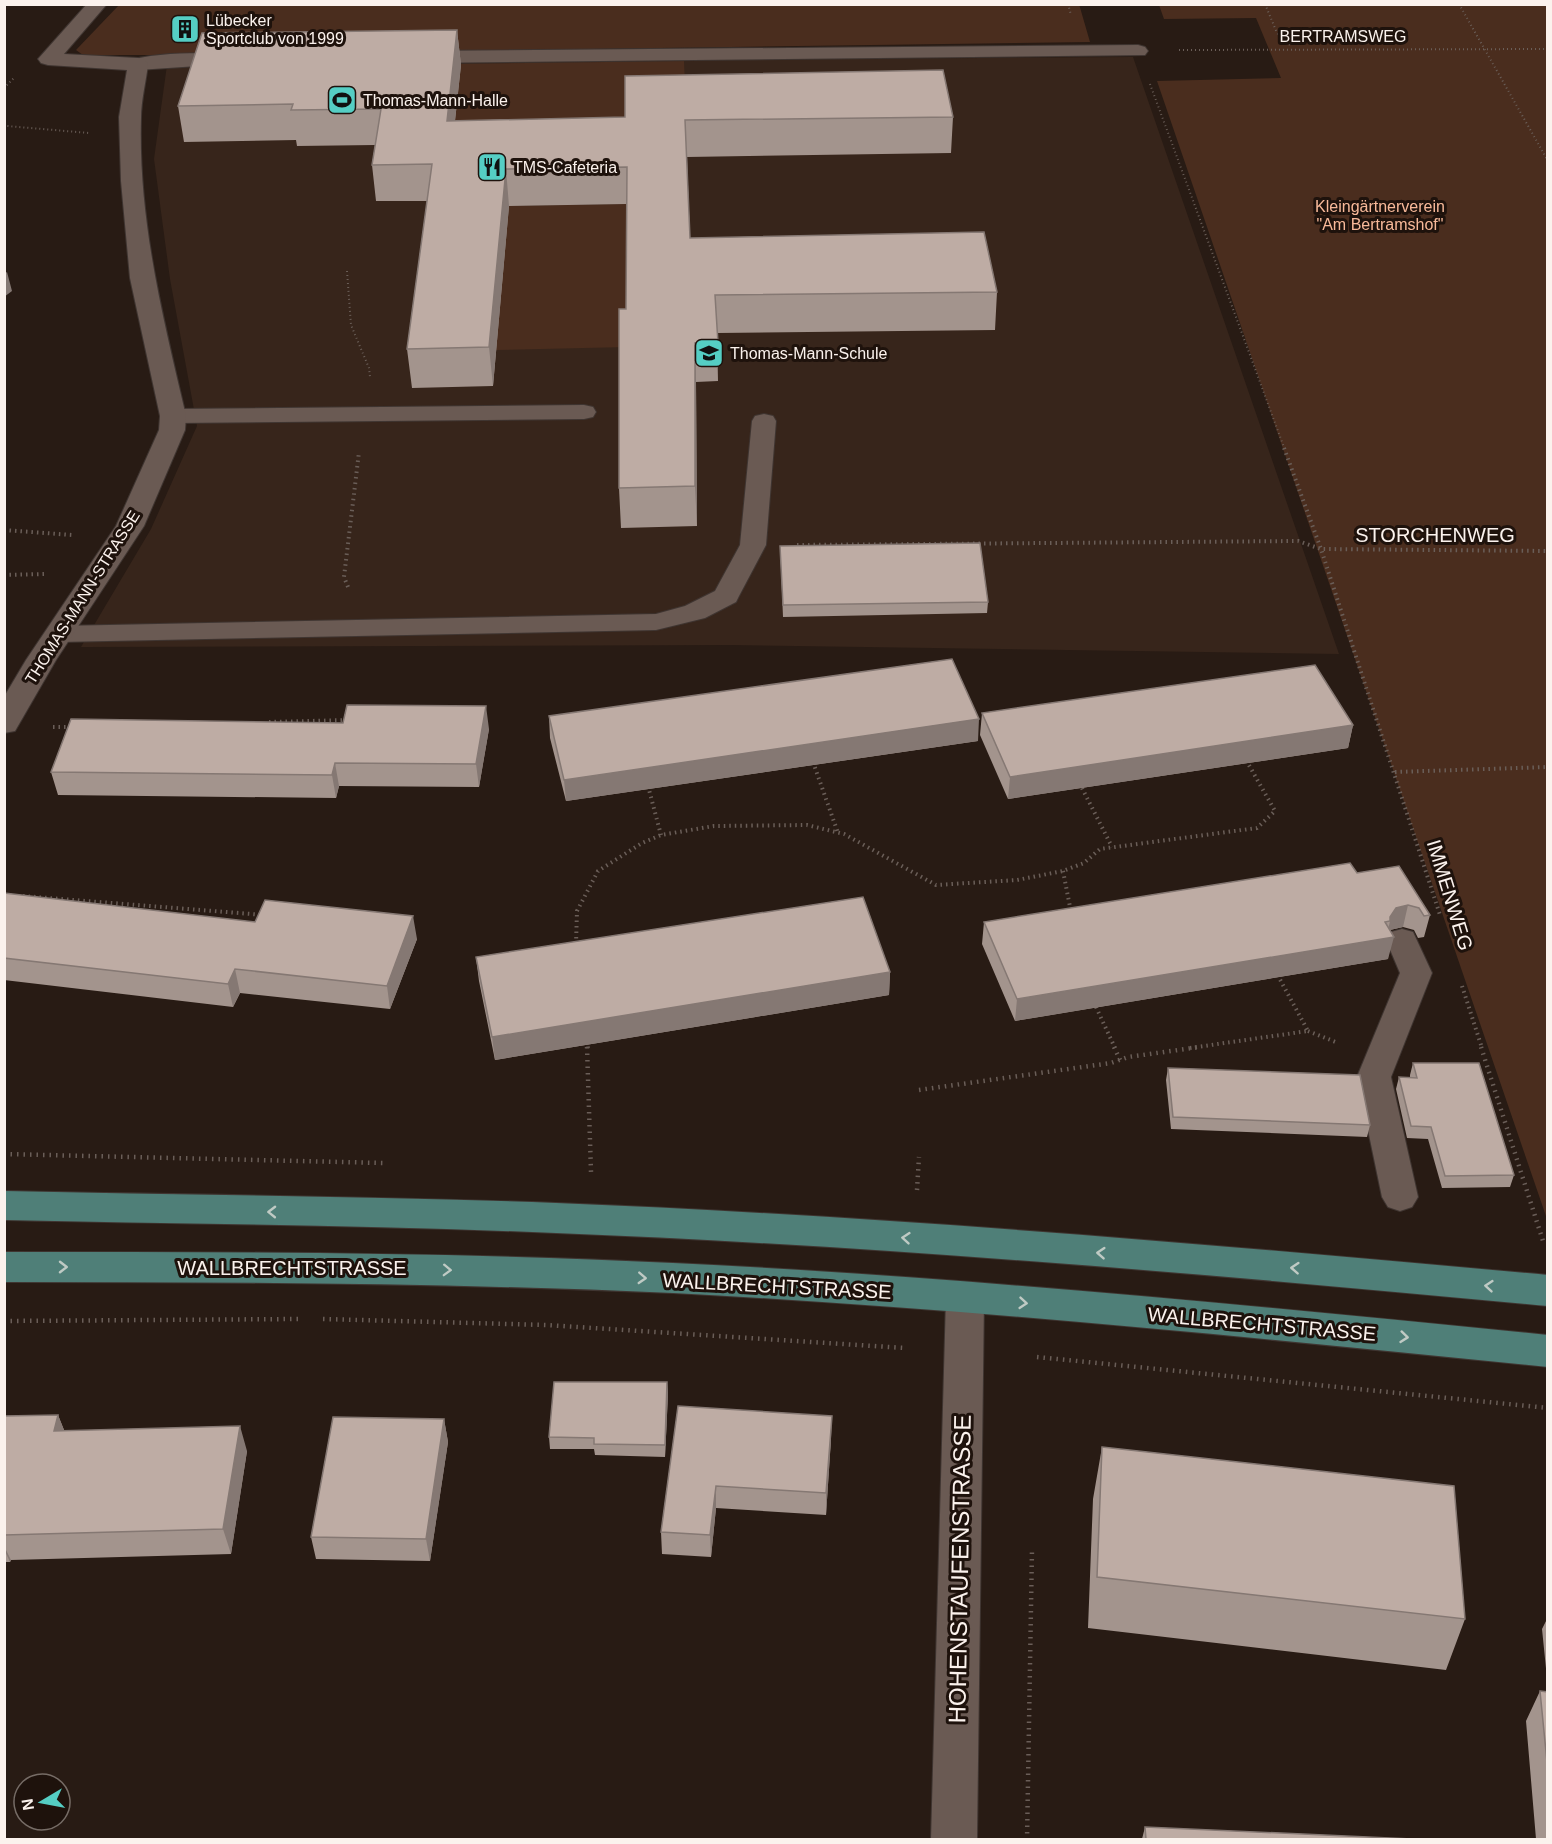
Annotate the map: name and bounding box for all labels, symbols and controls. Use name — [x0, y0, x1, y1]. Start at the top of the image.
place label: Lübecker Sportclub von 1999 — [206, 12, 344, 47]
building icon: Lübecker Sportclub von 1999 — [169, 13, 201, 45]
street label: BERTRAMSWEG — [1280, 28, 1406, 45]
sports icon: Thomas-Mann-Halle — [326, 84, 358, 116]
place label: Thomas-Mann-Halle — [363, 92, 508, 109]
restaurant icon: TMS-Cafeteria — [476, 151, 508, 183]
place label: TMS-Cafeteria — [513, 159, 617, 176]
park label: Kleingärtnerverein "Am Bertramshof" — [1315, 198, 1445, 233]
school or university icon: Thomas-Mann-Schule — [693, 337, 725, 369]
place label: Thomas-Mann-Schule — [730, 345, 888, 362]
street label: THOMAS-MANN-STRASSE — [22, 508, 143, 687]
street label: STORCHENWEG — [1355, 524, 1515, 546]
street label: IMMENWEG — [1423, 837, 1477, 953]
one-way arrow — [268, 1205, 277, 1218]
one-way arrow — [902, 1232, 911, 1245]
one-way arrow — [1096, 1247, 1105, 1260]
street label: WALLBRECHTSTRASSE — [177, 1257, 407, 1279]
one-way arrow — [58, 1261, 67, 1273]
one-way arrow — [1290, 1262, 1300, 1275]
one-way arrow — [442, 1264, 451, 1276]
street label: WALLBRECHTSTRASSE — [662, 1269, 892, 1303]
one-way arrow — [637, 1271, 646, 1284]
one-way arrow — [1485, 1280, 1494, 1293]
one-way arrow — [1019, 1296, 1028, 1309]
street label: WALLBRECHTSTRASSE — [1147, 1303, 1377, 1345]
one-way arrow — [1400, 1330, 1409, 1343]
street label: HOHENSTAUFENSTRASSE — [943, 1414, 976, 1724]
north arrow — [12, 1772, 72, 1832]
text: N — [18, 1797, 37, 1812]

